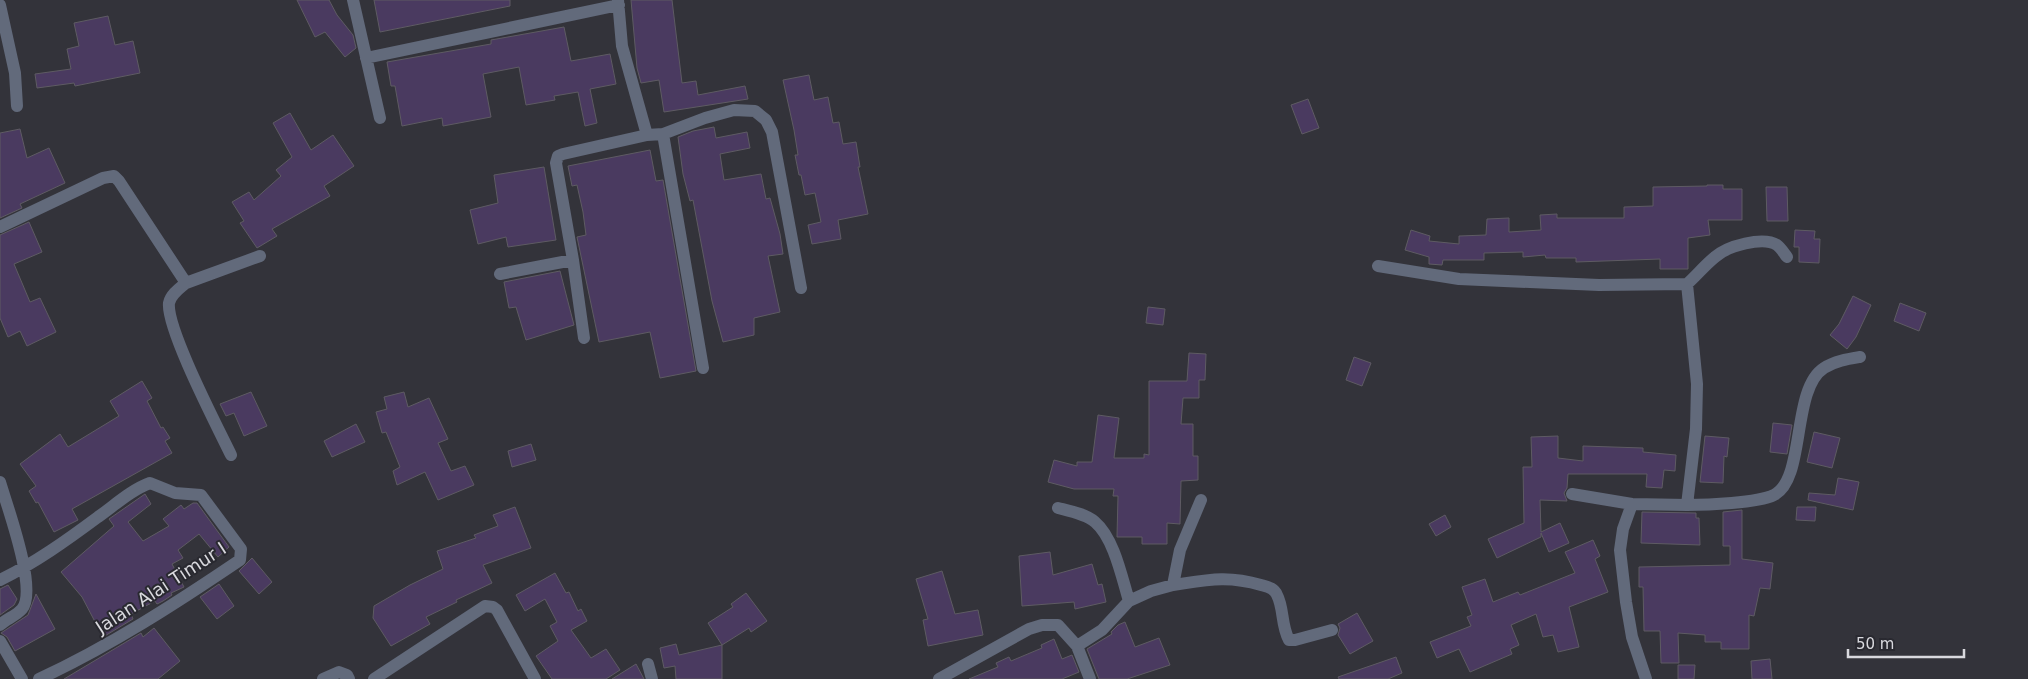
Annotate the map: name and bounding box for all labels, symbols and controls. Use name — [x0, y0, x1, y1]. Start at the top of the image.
street label: Jalan Alai Timur I — [91, 538, 230, 638]
scale bar — [1848, 626, 1964, 658]
text: 50 m — [1856, 635, 1894, 653]

